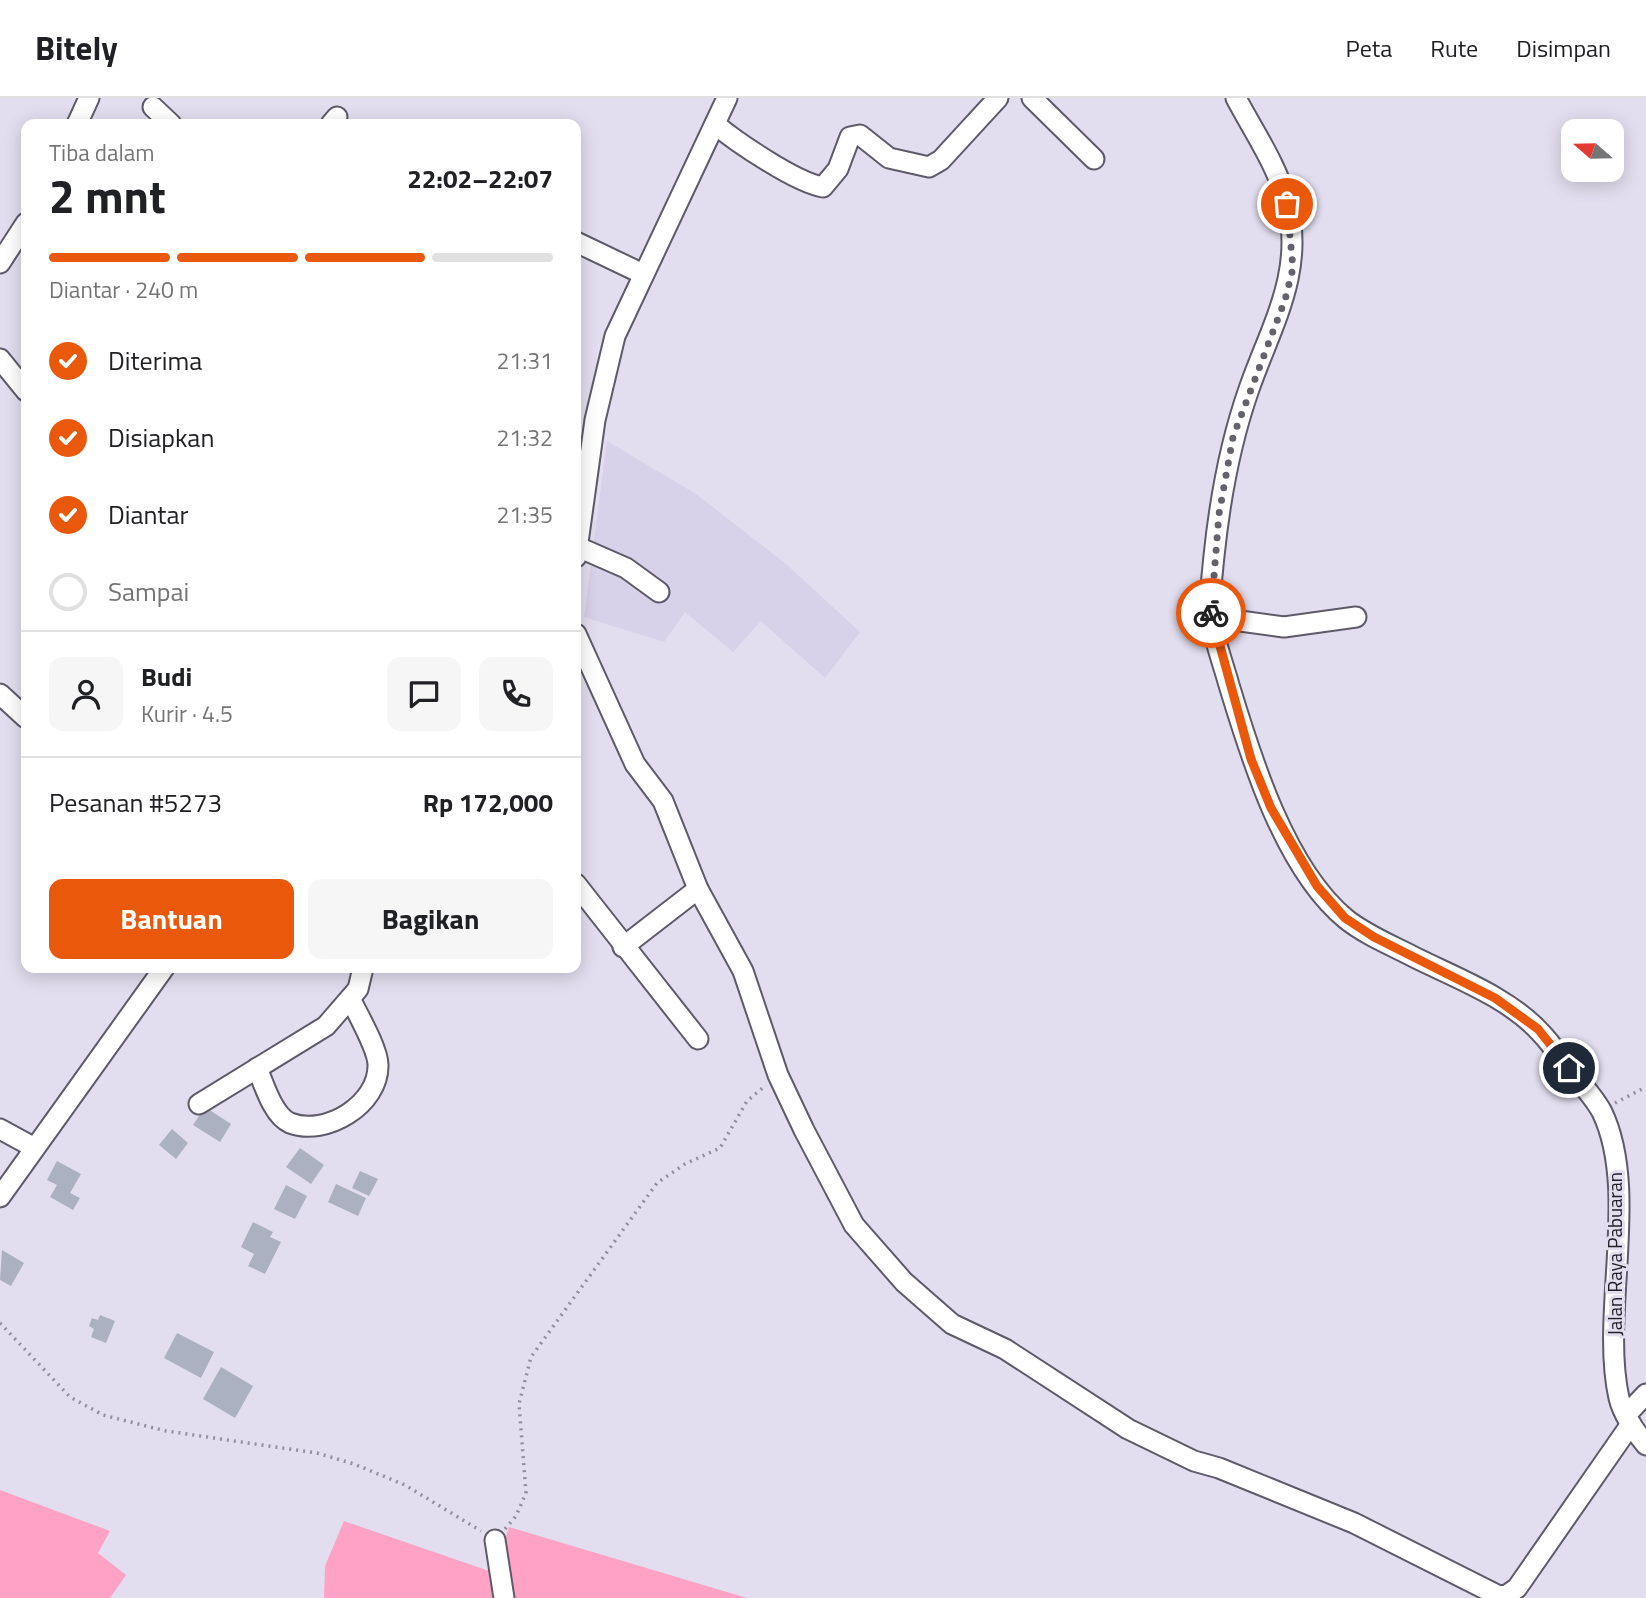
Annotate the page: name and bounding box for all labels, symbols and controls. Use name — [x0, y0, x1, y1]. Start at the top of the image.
text: Bitely — [35, 23, 118, 73]
text: Peta — [1346, 30, 1392, 66]
text: Rute — [1430, 30, 1478, 66]
text: Disimpan — [1516, 30, 1611, 66]
north arrow — [1561, 119, 1624, 182]
map controls — [1561, 119, 1624, 182]
text: Tiba dalam — [49, 135, 155, 170]
text: 22:02–22:07 — [407, 159, 553, 198]
text: 2 mnt — [49, 161, 166, 231]
pin — [1257, 174, 1317, 234]
icon: bag — [1268, 185, 1306, 223]
text: Diantar · 240 m — [49, 272, 198, 307]
text: Diterima — [108, 341, 202, 380]
icon: check — [49, 342, 87, 380]
text: 21:31 — [496, 343, 553, 378]
text: Disiapkan — [108, 418, 214, 457]
icon: check — [49, 419, 87, 457]
text: 21:32 — [496, 420, 553, 455]
text: Diantar — [108, 495, 189, 534]
icon: check — [49, 496, 87, 534]
text: 21:35 — [496, 497, 553, 532]
text: Sampai — [108, 572, 189, 611]
courier — [1176, 578, 1246, 648]
icon: bike — [1192, 594, 1230, 632]
button: person — [49, 657, 123, 731]
text: Budi — [141, 657, 192, 696]
button: chat — [387, 657, 461, 731]
button: phone — [479, 657, 553, 731]
text: Kurir · 4.5 — [141, 696, 233, 731]
text: Pesanan #5273 — [49, 783, 222, 822]
text: Rp 172,000 — [423, 783, 553, 822]
button: Bantuan — [49, 879, 294, 959]
button: Bagikan — [308, 879, 553, 959]
pin — [1539, 1038, 1599, 1098]
icon: home — [1550, 1049, 1588, 1087]
street label: Jalan Raya Pabuaran — [1600, 1172, 1629, 1336]

